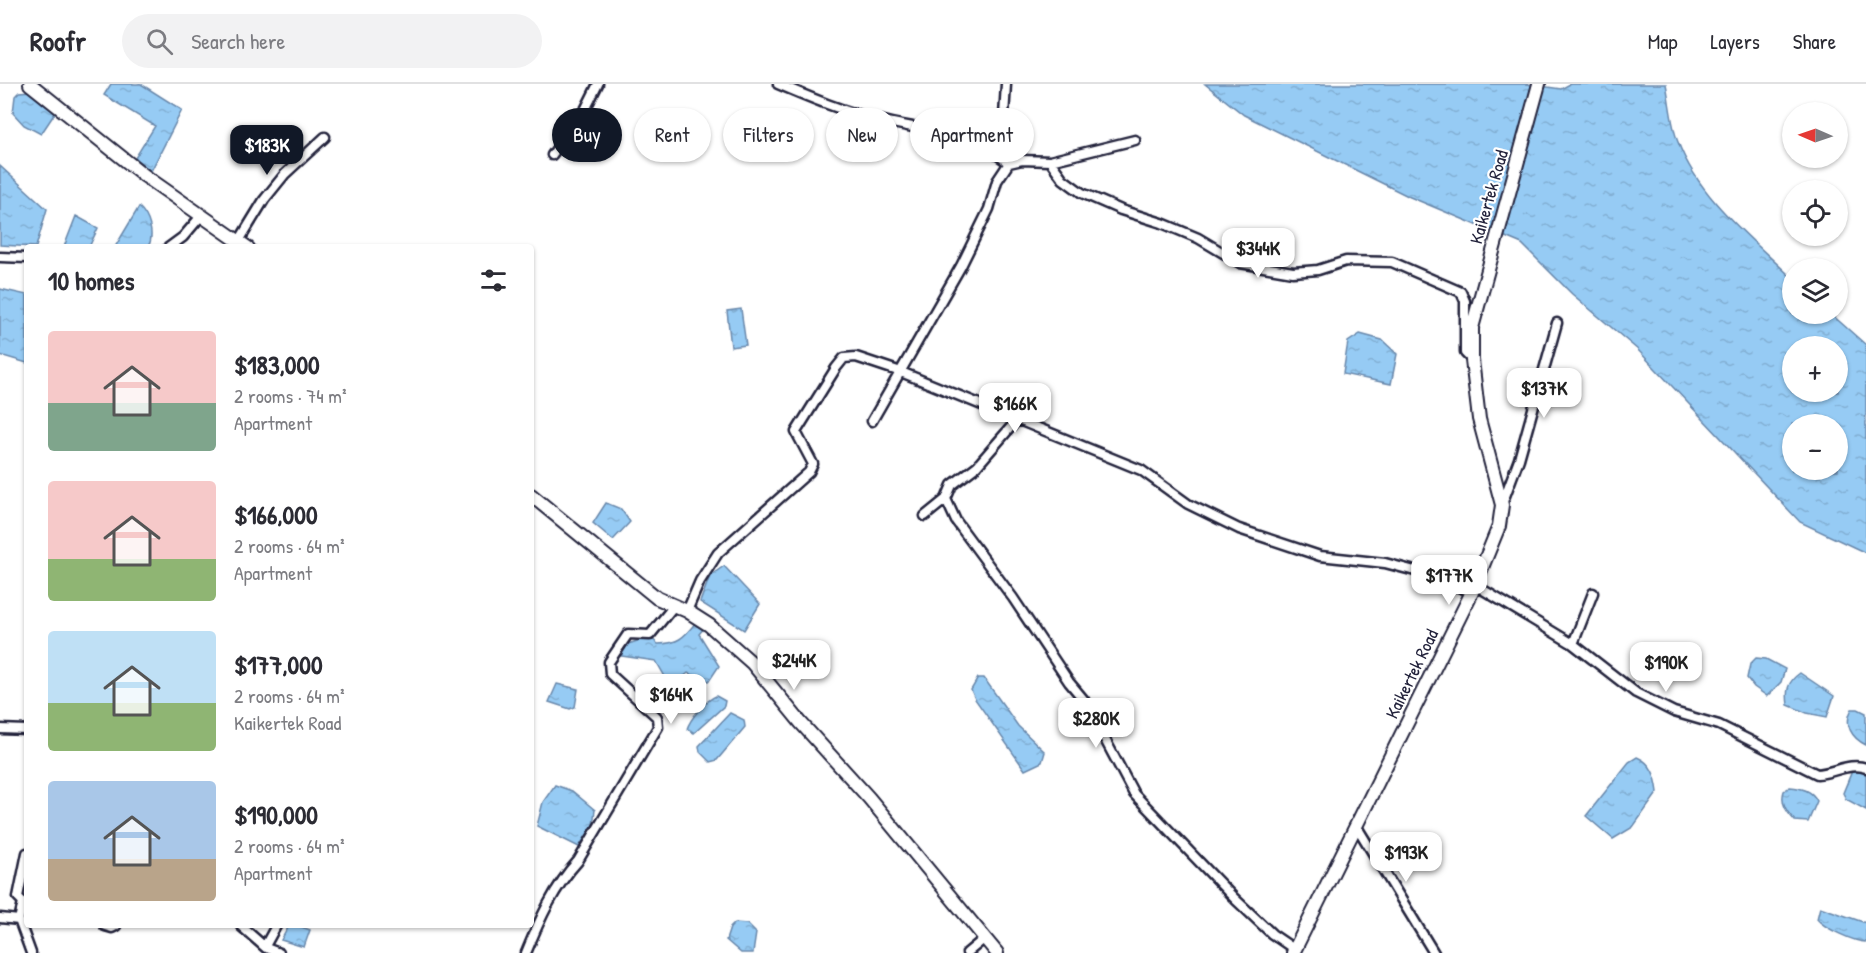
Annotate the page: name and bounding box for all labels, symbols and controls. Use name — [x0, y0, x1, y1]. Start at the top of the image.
search box — [122, 14, 542, 68]
text: Roofr — [30, 22, 86, 60]
icon: search — [143, 25, 176, 58]
text: Search here — [191, 26, 285, 56]
text: Map — [1648, 27, 1677, 56]
text: Layers — [1710, 27, 1760, 56]
text: Share — [1793, 27, 1836, 56]
north arrow — [1782, 102, 1848, 168]
map controls — [1782, 102, 1848, 480]
chip: Buy — [552, 108, 622, 162]
chip: Rent — [634, 108, 711, 162]
chip: Filters — [723, 108, 814, 162]
chip: New — [826, 108, 898, 162]
chip: Apartment — [910, 108, 1034, 162]
pin: $183K — [225, 125, 309, 176]
text: $183K — [244, 131, 290, 158]
street label: Kaikertek Road — [1463, 147, 1514, 247]
button: locate — [1782, 180, 1848, 246]
pin: $344K — [1216, 228, 1300, 279]
text: $344K — [1236, 234, 1280, 261]
button: layers — [1782, 258, 1848, 324]
text: 10 homes — [48, 263, 135, 298]
icon: filters — [477, 264, 510, 297]
button: + — [1782, 336, 1848, 402]
text: $183,000 — [234, 347, 320, 382]
icon: home — [96, 355, 168, 427]
pin: $137K — [1502, 368, 1586, 419]
text: $137K — [1521, 374, 1567, 401]
text: 2 rooms · 74 m² — [234, 382, 346, 409]
pin: $166K — [973, 383, 1057, 434]
text: $166K — [993, 389, 1037, 416]
text: Apartment — [234, 409, 312, 436]
button: − — [1782, 414, 1848, 480]
text: $166,000 — [234, 497, 318, 532]
icon: home — [96, 505, 168, 577]
text: 2 rooms · 64 m² — [234, 532, 345, 559]
pin: $177K — [1407, 555, 1491, 606]
text: Apartment — [234, 559, 312, 586]
text: $177K — [1425, 561, 1473, 588]
street label: Kaikertek Road — [1379, 625, 1444, 723]
pin: $244K — [752, 640, 836, 691]
pin: $190K — [1624, 642, 1708, 693]
text: $244K — [772, 646, 816, 673]
text: $177,000 — [234, 647, 323, 682]
text: $190K — [1644, 648, 1688, 675]
icon: home — [96, 655, 168, 727]
pin: $164K — [629, 674, 713, 725]
text: $164K — [649, 680, 693, 707]
text: 2 rooms · 64 m² — [234, 682, 345, 709]
pin: $280K — [1054, 698, 1138, 749]
text: $280K — [1072, 704, 1120, 731]
text: Kaikertek Road — [234, 709, 341, 736]
text: $190,000 — [234, 797, 318, 832]
icon: home — [96, 805, 168, 877]
text: 2 rooms · 64 m² — [234, 832, 345, 859]
pin: $193K — [1364, 832, 1448, 883]
text: $193K — [1384, 838, 1428, 865]
text: Apartment — [234, 859, 312, 886]

